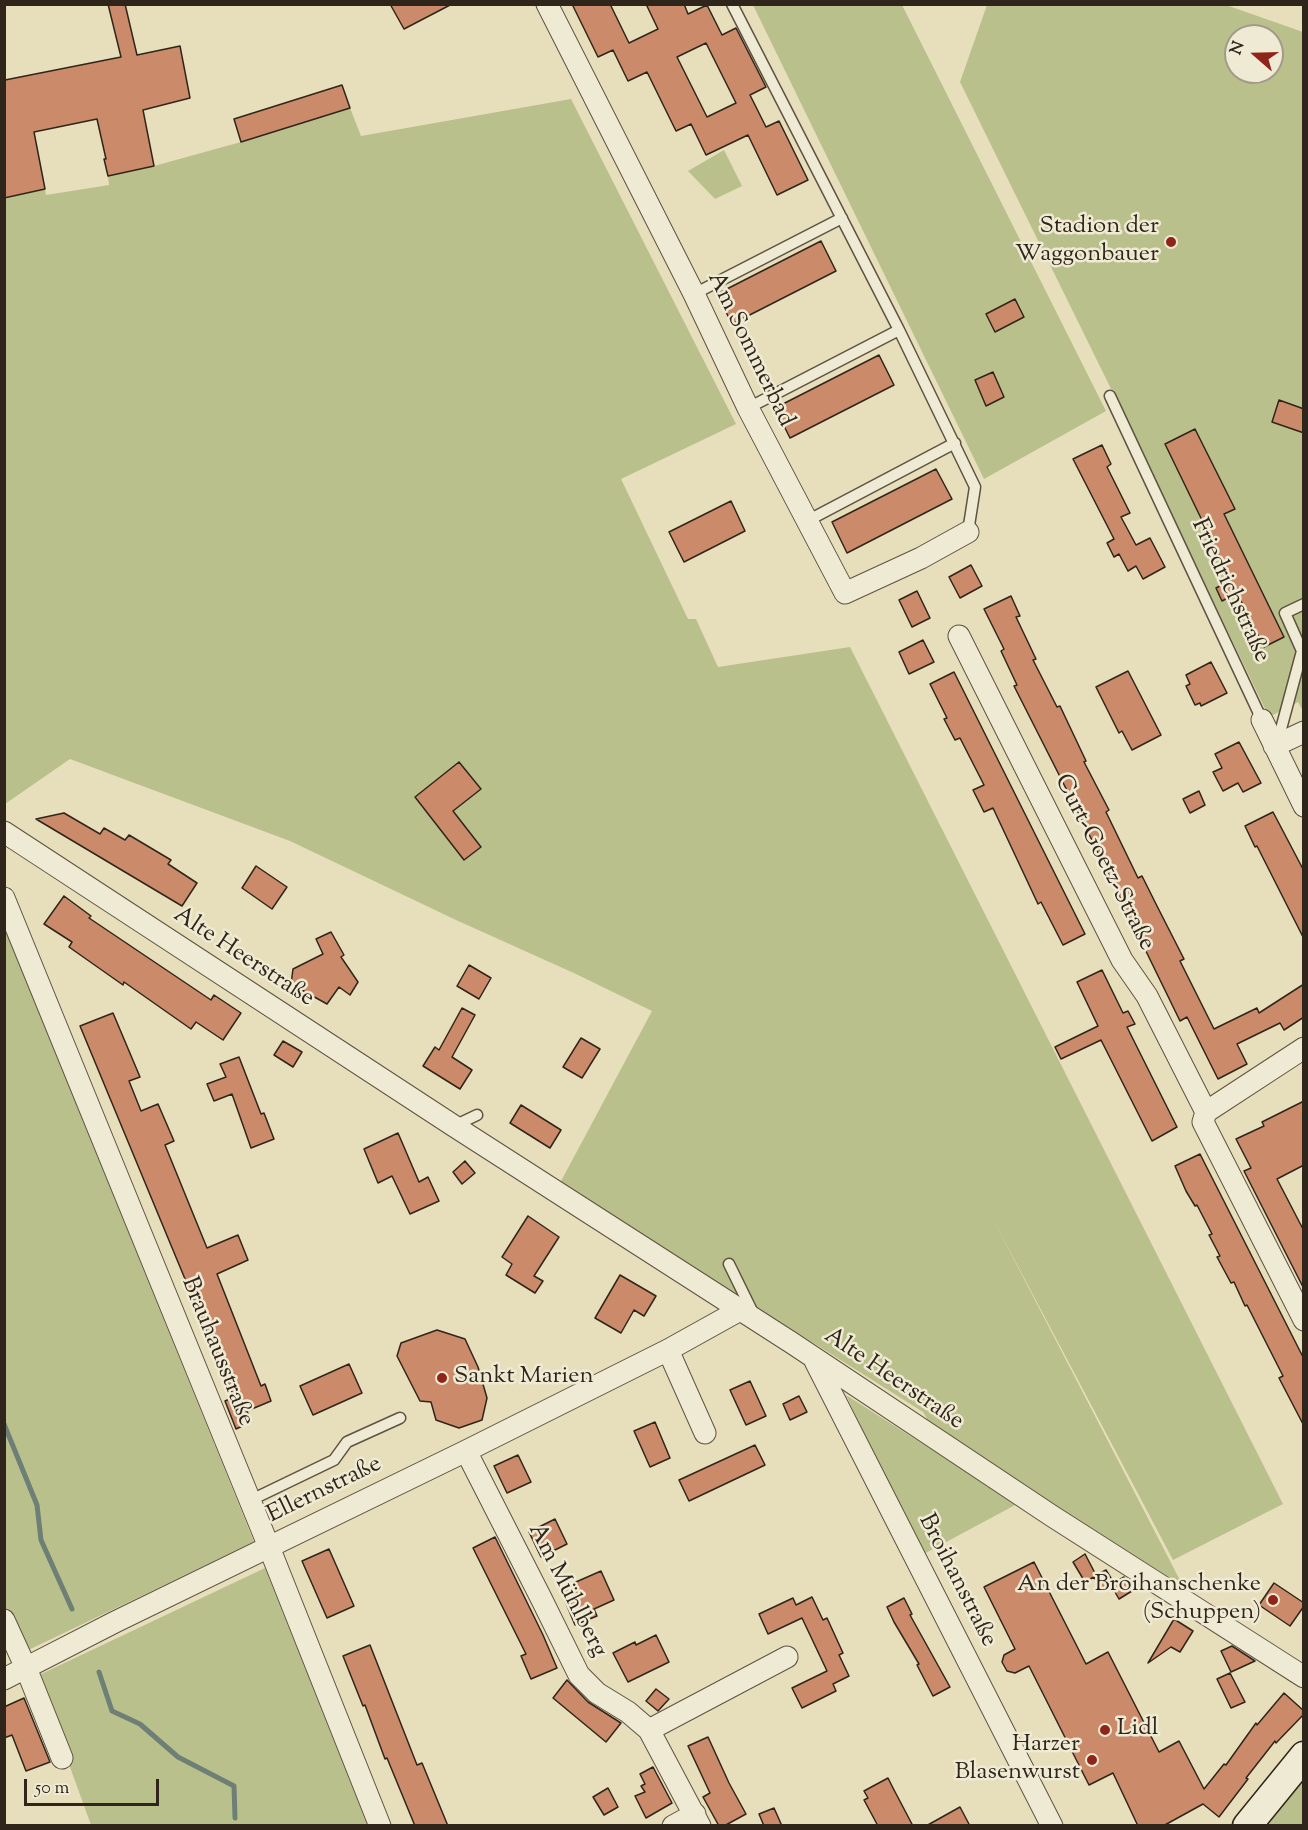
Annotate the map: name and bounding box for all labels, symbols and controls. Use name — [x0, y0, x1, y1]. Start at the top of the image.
north arrow — [1224, 24, 1284, 84]
text: N — [1226, 38, 1251, 58]
place label: Stadion der Waggonbauer — [1015, 214, 1159, 270]
marker: Stadion der Waggonbauer — [1164, 235, 1178, 249]
street label: Am Sommerbad — [699, 268, 799, 432]
street label: Friedrichstraße — [1183, 515, 1275, 667]
street label: Curt-Goetz-Straße — [1046, 770, 1160, 956]
street label: Alte Heerstraße — [167, 902, 319, 1014]
street label: Brauhausstraße — [173, 1273, 259, 1431]
street label: Alte Heerstraße — [818, 1323, 968, 1437]
place label: Sankt Marien — [454, 1364, 594, 1392]
marker: Sankt Marien — [435, 1371, 449, 1385]
street label: Ellernstraße — [263, 1451, 387, 1531]
street label: Broihanstraße — [910, 1510, 1002, 1652]
street label: Am Mühlberg — [520, 1519, 612, 1663]
place label: An der Broihanschenke (Schuppen) — [1017, 1572, 1261, 1628]
marker: An der Broihanschenke (Schuppen) — [1266, 1593, 1280, 1607]
place label: Lidl — [1117, 1716, 1158, 1744]
marker: Lidl — [1098, 1723, 1112, 1737]
place label: Harzer Blasenwurst — [955, 1732, 1080, 1788]
marker: Harzer Blasenwurst — [1085, 1753, 1099, 1767]
scale bar — [27, 1767, 162, 1805]
text: 50 m — [35, 1776, 69, 1802]

